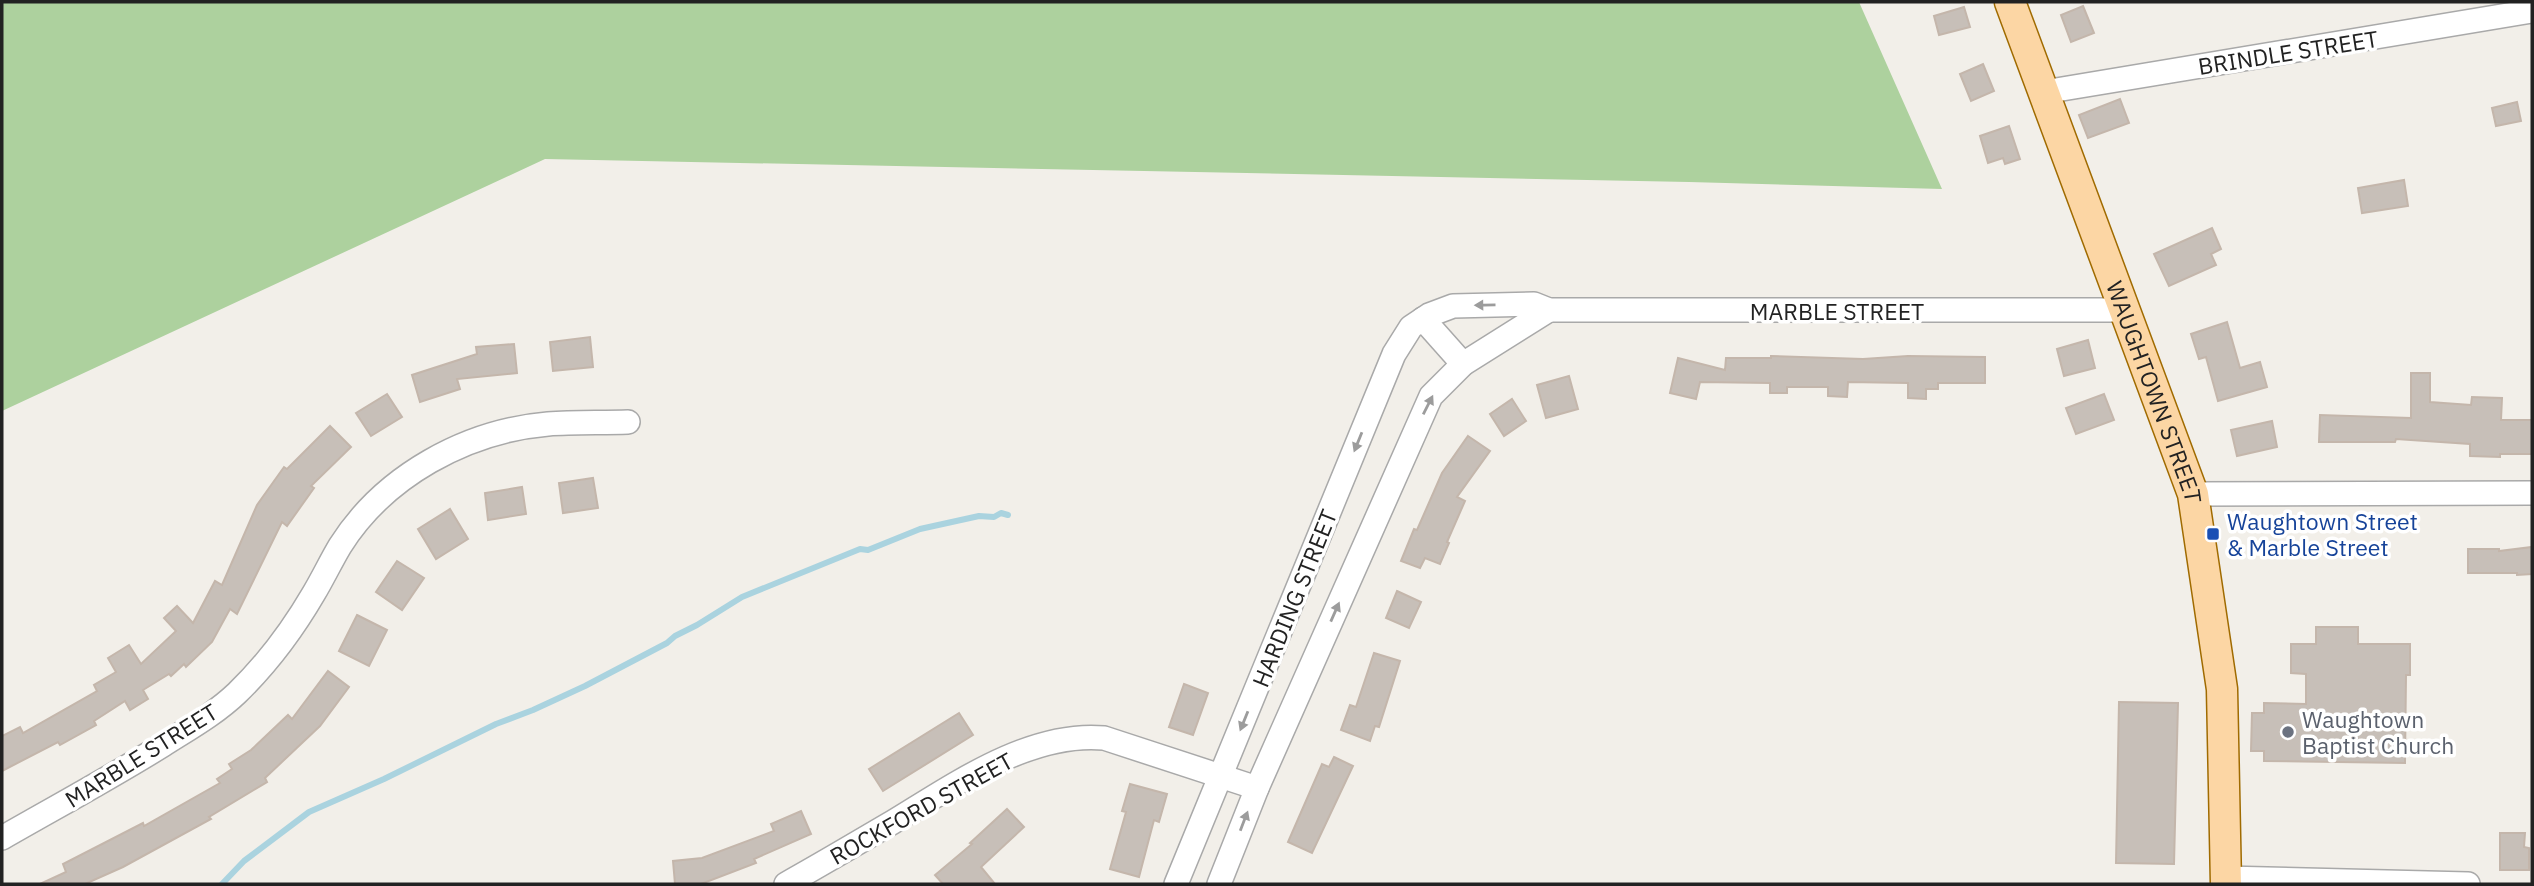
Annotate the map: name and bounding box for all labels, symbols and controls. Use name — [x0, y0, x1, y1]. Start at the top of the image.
street label: BRINDLE STREET — [2196, 23, 2380, 81]
street label: WAUGHTOWN STREET — [2100, 277, 2209, 505]
street label: MARBLE STREET — [1750, 296, 1924, 326]
one-way arrow — [1474, 299, 1496, 311]
one-way arrow — [1422, 395, 1433, 415]
one-way arrow — [1352, 432, 1363, 453]
street label: HARDING STREET — [1245, 505, 1343, 691]
place label: Waughtown Street & Marble Street — [2227, 506, 2418, 562]
marker: Waughtown Street & Marble Street — [2205, 526, 2221, 542]
one-way arrow — [1329, 602, 1341, 622]
street label: MARBLE STREET — [59, 696, 223, 814]
place label: Waughtown Baptist Church — [2302, 704, 2454, 760]
one-way arrow — [1238, 711, 1249, 732]
marker: Waughtown Baptist Church — [2280, 724, 2296, 740]
street label: ROCKFORD STREET — [824, 745, 1018, 871]
one-way arrow — [1238, 810, 1249, 831]

